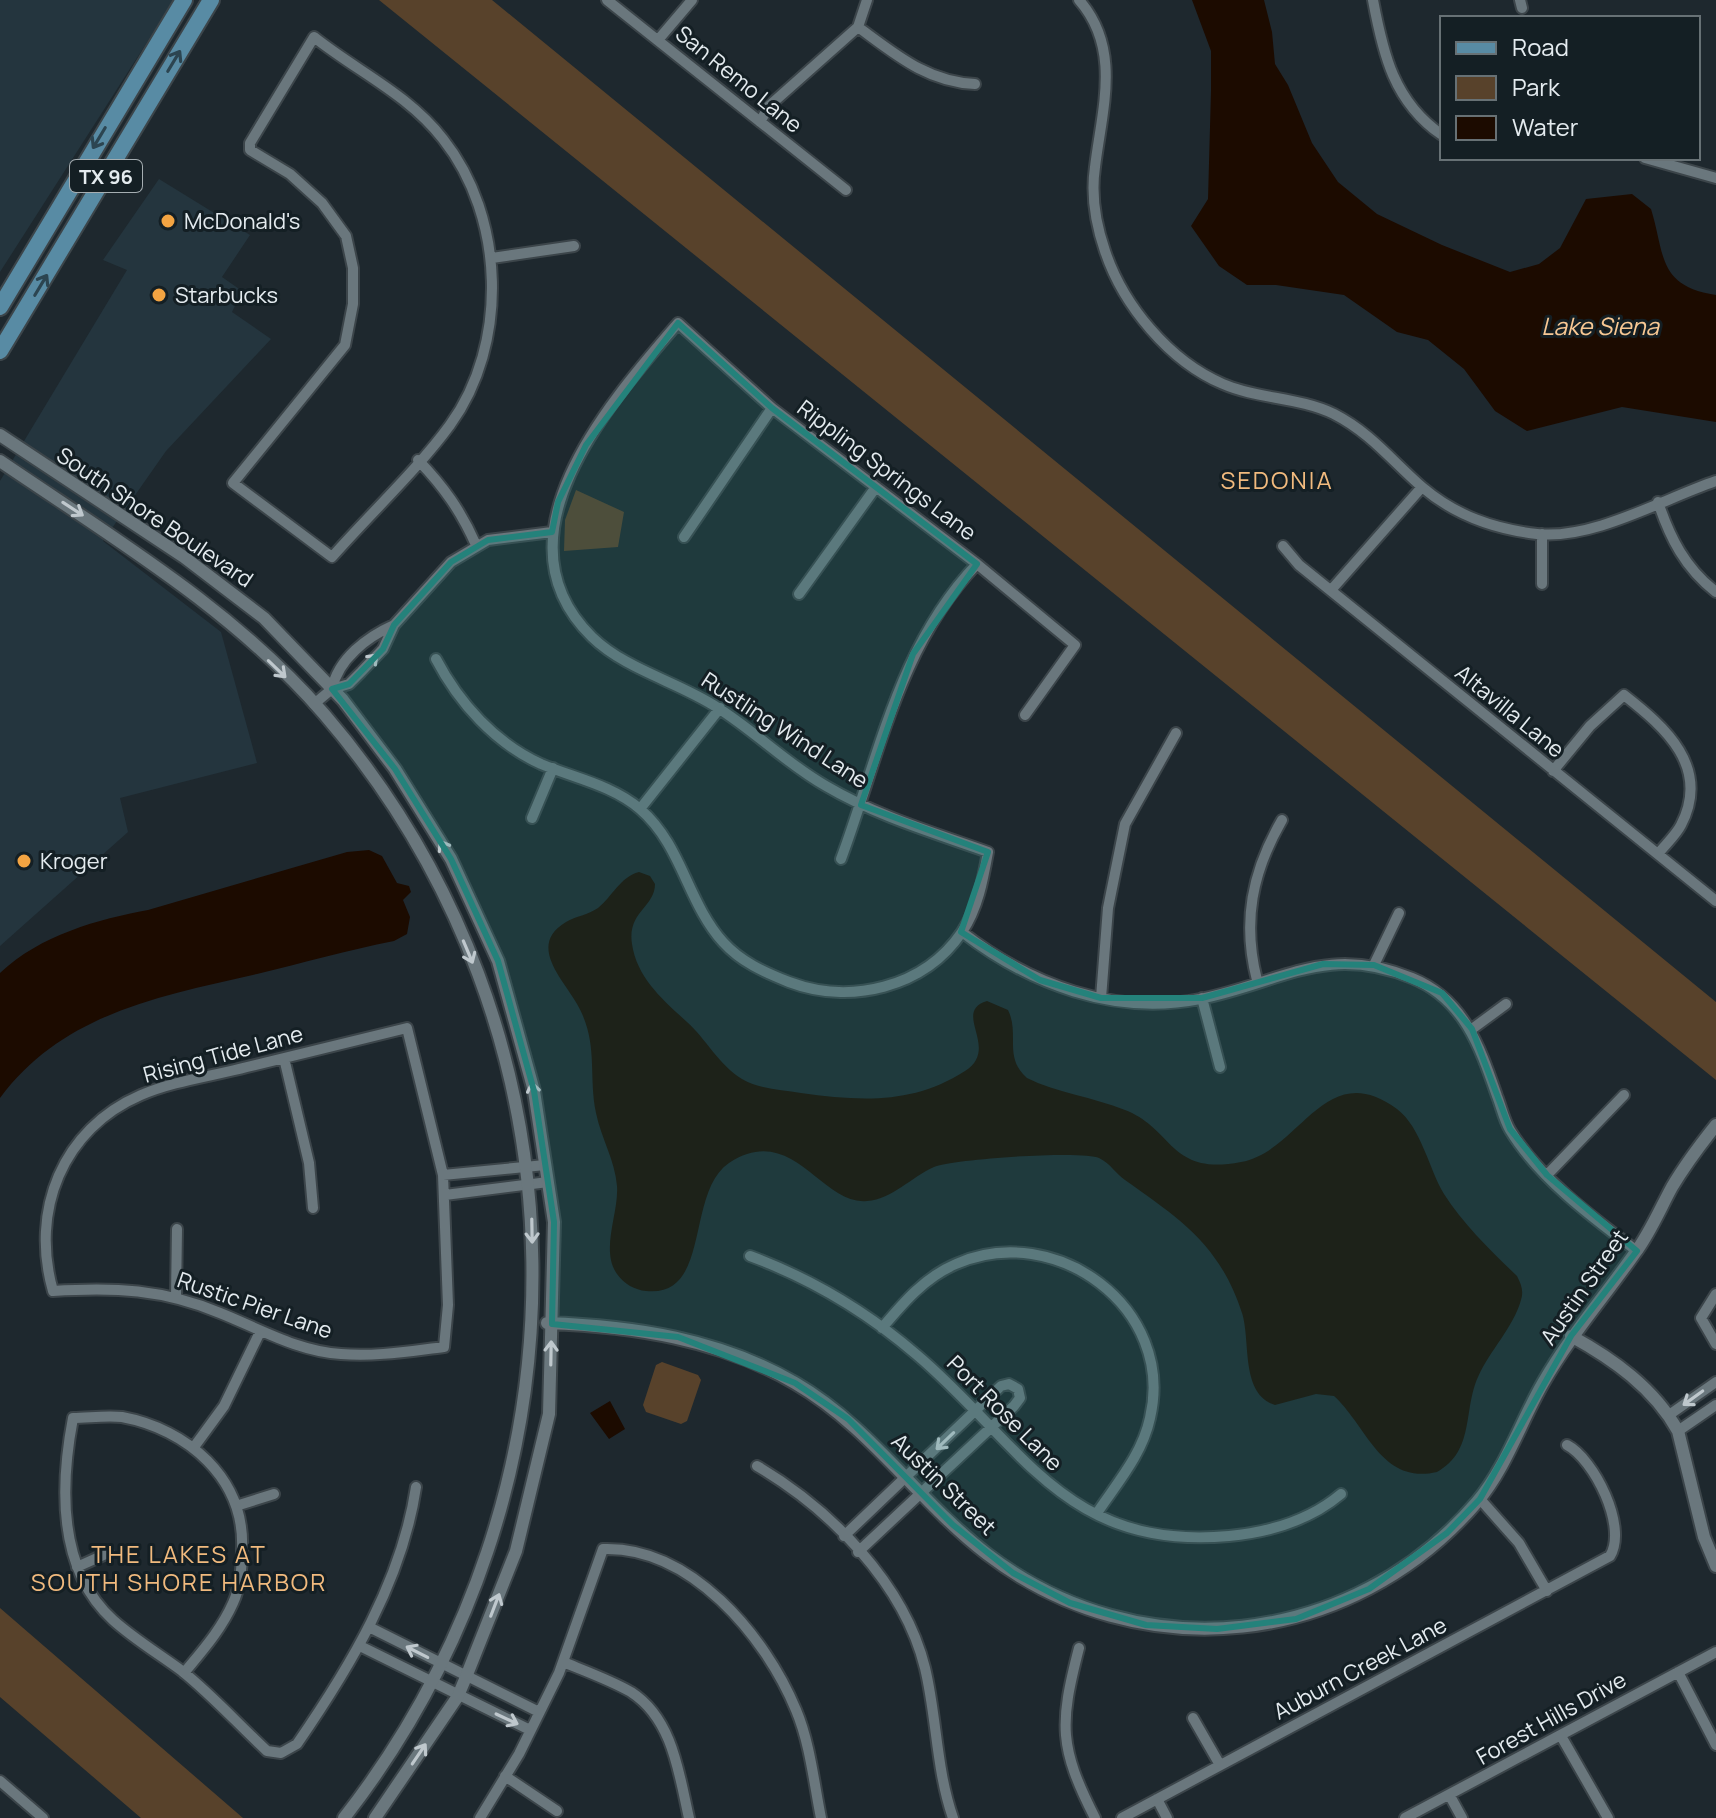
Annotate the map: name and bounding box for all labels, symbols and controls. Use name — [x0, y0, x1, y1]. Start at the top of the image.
legend — [1440, 16, 1700, 160]
street label: San Remo Lane — [669, 19, 809, 140]
text: Road — [1512, 30, 1569, 63]
one-way arrow — [166, 50, 182, 73]
text: Park — [1512, 70, 1561, 103]
text: Water — [1512, 110, 1579, 143]
one-way arrow — [91, 126, 107, 149]
road number: TX 96 — [70, 160, 142, 192]
place label: McDonald's — [184, 206, 300, 236]
marker: McDonald's — [159, 212, 177, 230]
one-way arrow — [33, 274, 49, 297]
place label: Starbucks — [175, 280, 278, 310]
marker: Starbucks — [150, 286, 168, 304]
water label: Lake Siena — [1541, 309, 1661, 342]
street label: Rippling Springs Lane — [791, 393, 983, 547]
street label: South Shore Boulevard — [51, 440, 259, 594]
district label: SEDONIA — [1220, 463, 1334, 496]
one-way arrow — [62, 501, 84, 517]
one-way arrow — [359, 654, 378, 674]
street label: Altavilla Lane — [1449, 658, 1571, 764]
one-way arrow — [267, 659, 287, 678]
street label: Rustling Wind Lane — [696, 665, 874, 795]
one-way arrow — [438, 840, 454, 863]
place label: Kroger — [40, 846, 108, 876]
marker: Kroger — [15, 852, 33, 870]
one-way arrow — [462, 939, 477, 963]
street label: Rising Tide Lane — [140, 1018, 306, 1090]
one-way arrow — [526, 1082, 541, 1108]
one-way arrow — [524, 1217, 539, 1244]
street label: Austin Street — [1533, 1223, 1635, 1351]
street label: Rustic Pier Lane — [174, 1264, 337, 1346]
one-way arrow — [543, 1340, 559, 1367]
street label: Port Rose Lane — [941, 1349, 1070, 1478]
one-way arrow — [1682, 1390, 1704, 1407]
street label: Austin Street — [885, 1426, 1003, 1542]
one-way arrow — [935, 1431, 955, 1450]
district label: THE LAKES AT SOUTH SHORE HARBOR — [31, 1537, 327, 1598]
one-way arrow — [489, 1593, 503, 1618]
street label: Auburn Creek Lane — [1268, 1610, 1452, 1726]
one-way arrow — [406, 1644, 430, 1660]
street label: Forest Hills Drive — [1471, 1664, 1631, 1772]
one-way arrow — [494, 1712, 518, 1727]
one-way arrow — [412, 1743, 428, 1766]

